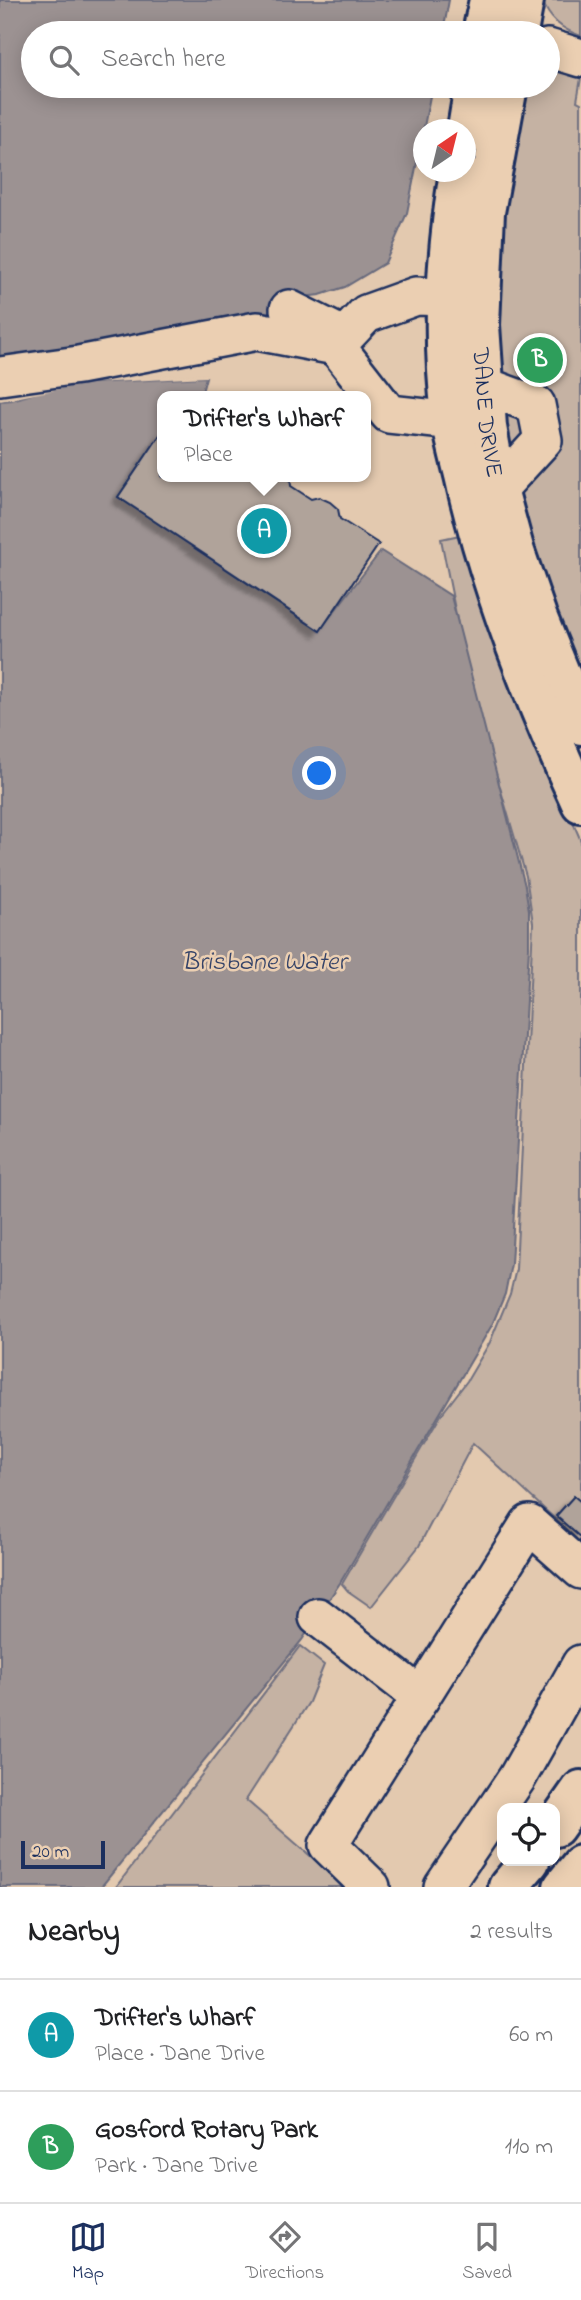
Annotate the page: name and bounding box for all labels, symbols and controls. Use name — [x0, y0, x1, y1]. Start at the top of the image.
search box — [21, 21, 560, 98]
icon: search — [45, 41, 83, 79]
text: Search here — [101, 41, 226, 79]
north arrow — [413, 119, 476, 182]
pin: B — [517, 334, 563, 386]
street label: DANE DRIVE — [462, 346, 511, 480]
popup — [157, 391, 371, 482]
text: Drifter's Wharf — [184, 401, 344, 439]
text: Place — [184, 439, 233, 472]
pin: A — [241, 505, 287, 557]
your location — [302, 756, 336, 790]
water label: Brisbane Water — [182, 944, 349, 982]
map controls — [497, 1803, 560, 1866]
button: locate — [497, 1803, 560, 1866]
scale bar — [21, 1838, 105, 1870]
text: 20 m — [32, 1839, 69, 1866]
text: Nearby — [28, 1911, 120, 1955]
text: 2 results — [470, 1916, 553, 1949]
text: Drifter's Wharf — [95, 2000, 255, 2038]
text: A — [44, 2019, 58, 2052]
text: 60 m — [509, 2019, 553, 2052]
text: Place · Dane Drive — [95, 2038, 265, 2071]
text: Gosford Rotary Park — [95, 2112, 318, 2150]
text: B — [43, 2131, 59, 2164]
text: 110 m — [505, 2131, 553, 2164]
text: Park · Dane Drive — [95, 2150, 258, 2183]
tab: Map — [69, 2218, 107, 2287]
tab: Directions — [245, 2218, 324, 2287]
tab: Saved — [462, 2218, 512, 2287]

